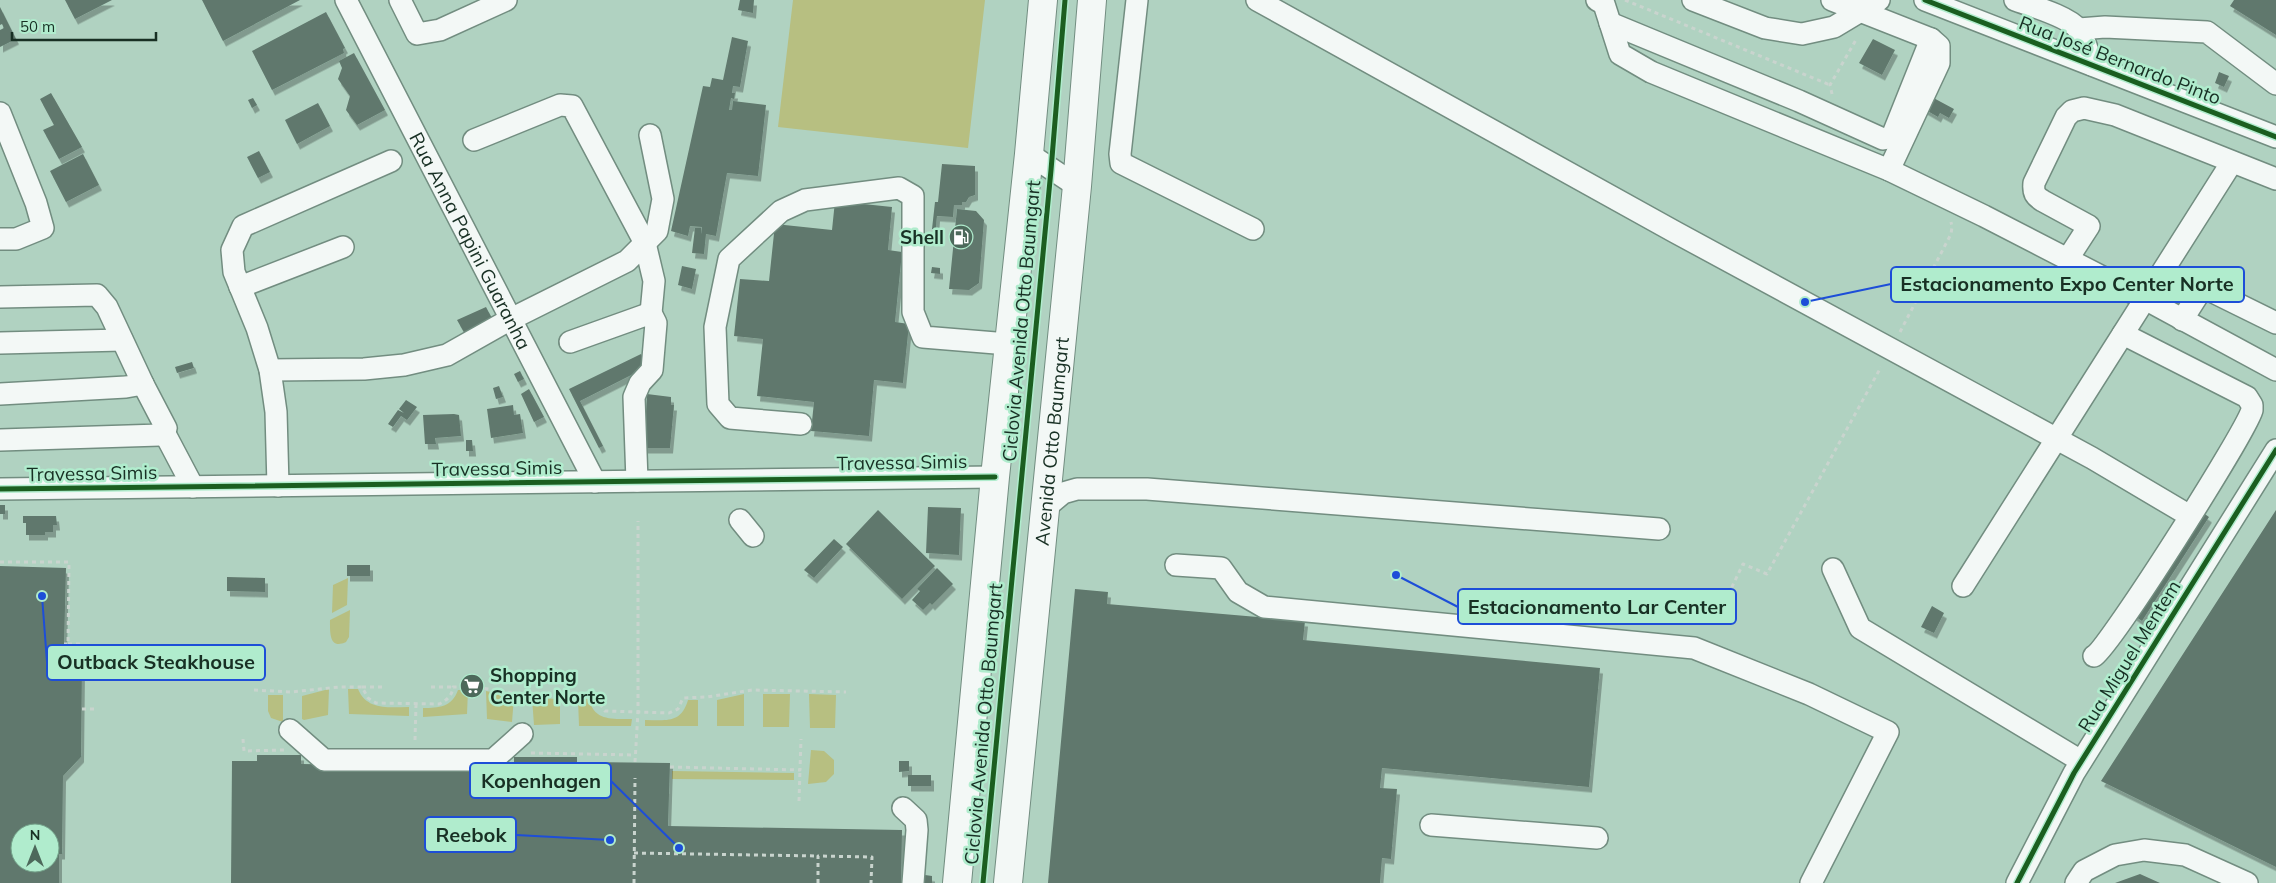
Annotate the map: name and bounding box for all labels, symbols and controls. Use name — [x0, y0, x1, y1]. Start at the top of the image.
scale bar — [12, 10, 156, 42]
street label: Rua José Bernardo Pinto — [2016, 10, 2224, 110]
text: 50 m — [20, 17, 55, 36]
street label: Rua Anna Papini Guaranha — [404, 128, 536, 353]
street label: Ciclovia Avenida Otto Baumgart — [997, 179, 1045, 463]
fuel station icon: Shell — [948, 224, 974, 250]
place label: Shell — [900, 225, 944, 249]
callout: Estacionamento Expo Center Norte — [1891, 267, 2244, 302]
text: Estacionamento Expo Center Norte — [1900, 271, 2234, 296]
street label: Avenida Otto Baumgart — [1029, 335, 1074, 547]
street label: Travessa Simis — [836, 449, 968, 475]
street label: Travessa Simis — [431, 455, 563, 481]
street label: Travessa Simis — [26, 460, 158, 486]
street label: Rua Miguel Mentem — [2072, 575, 2186, 737]
street label: Ciclovia Avenida Otto Baumgart — [959, 582, 1007, 866]
callout: Estacionamento Lar Center — [1458, 589, 1736, 624]
text: Estacionamento Lar Center — [1468, 594, 1726, 619]
callout: Outback Steakhouse — [47, 645, 265, 680]
text: Outback Steakhouse — [57, 649, 255, 674]
place label: Shopping Center Norte — [490, 663, 606, 709]
supermarket icon: Shopping Center Norte — [459, 673, 485, 699]
callout: Kopenhagen — [470, 763, 611, 798]
text: Kopenhagen — [481, 768, 601, 793]
callout: Reebok — [425, 817, 516, 852]
text: Reebok — [436, 822, 507, 847]
north arrow — [10, 823, 60, 873]
text: N — [30, 826, 40, 844]

